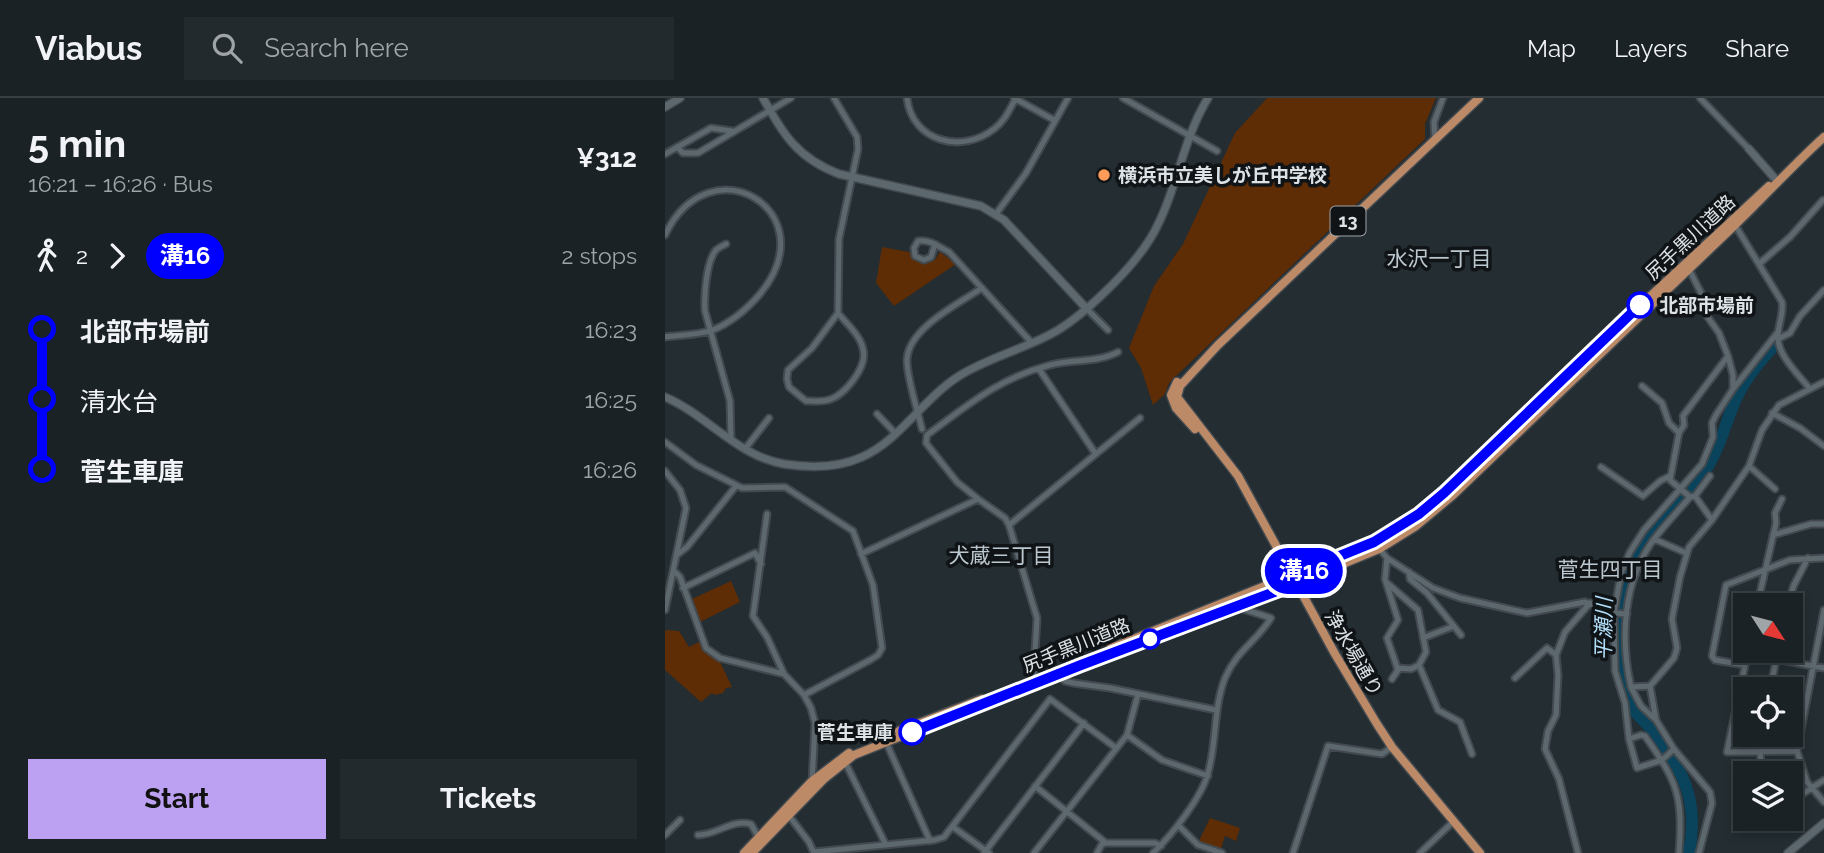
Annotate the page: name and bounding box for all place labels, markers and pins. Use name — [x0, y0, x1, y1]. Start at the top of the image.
place label: 横浜市立美しが丘中学校 — [1118, 164, 1327, 186]
marker: 横浜市立美しが丘中学校 — [1096, 167, 1112, 183]
marker: 北部市場前 — [1627, 292, 1653, 318]
place label: 北部市場前 — [1659, 294, 1754, 316]
unlabelled marker — [1140, 629, 1160, 649]
marker: 菅生車庫 — [899, 719, 925, 745]
place label: 菅生車庫 — [817, 721, 893, 743]

